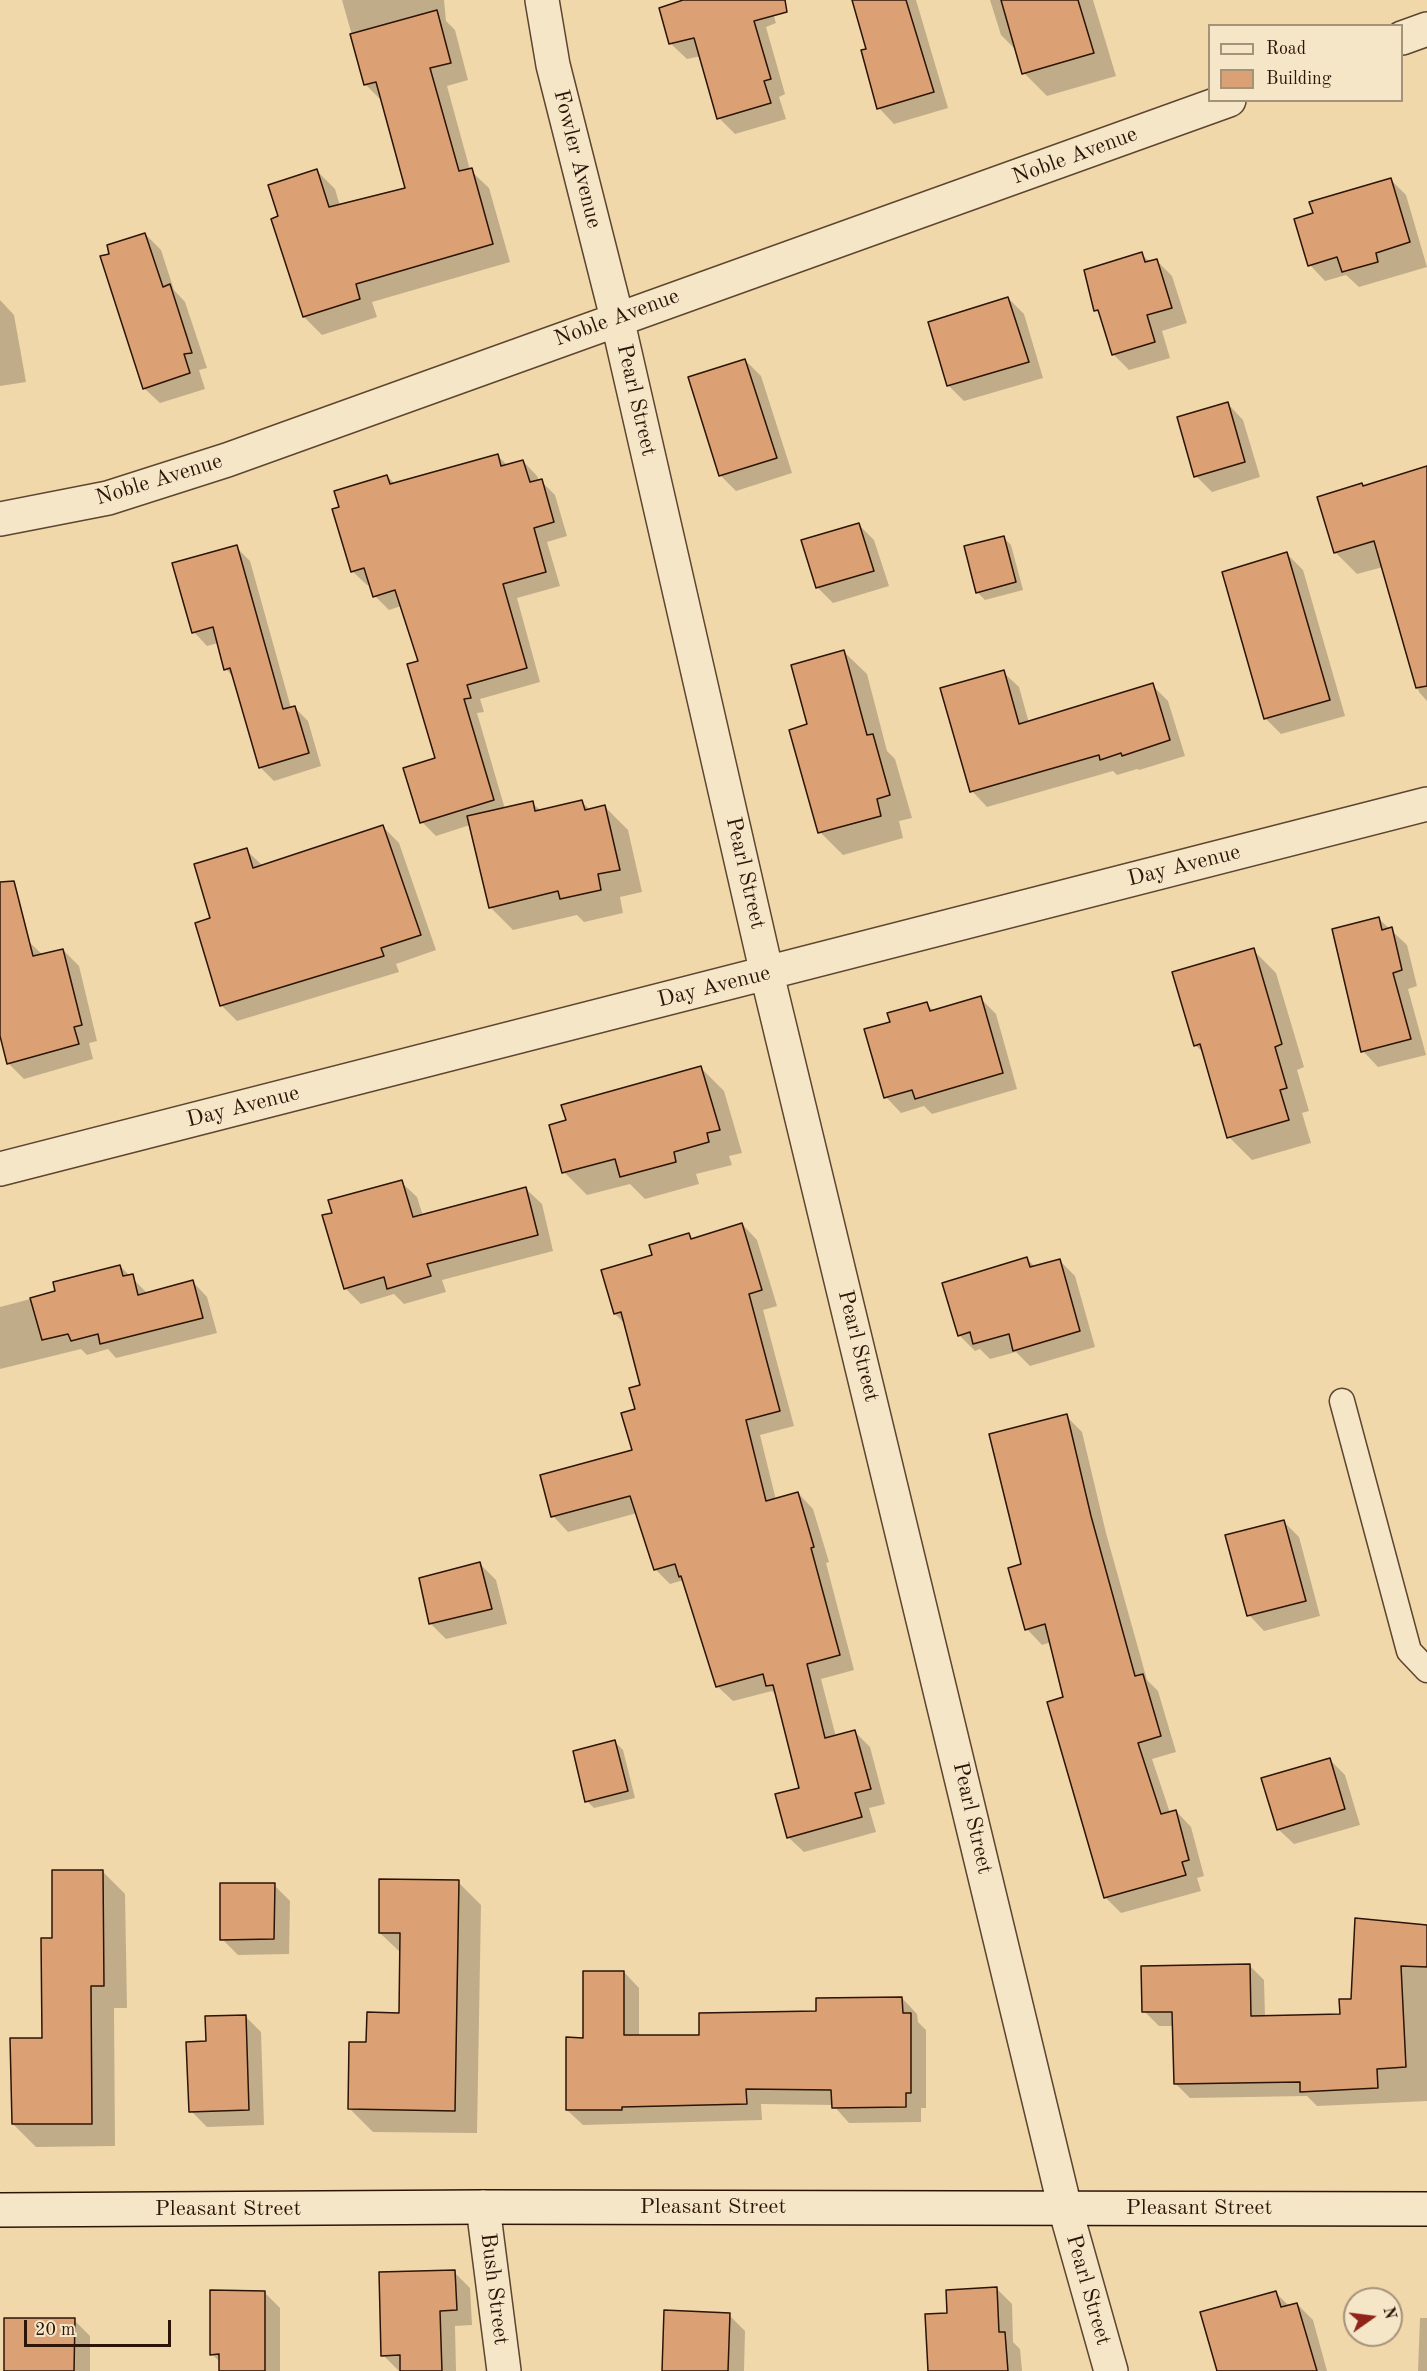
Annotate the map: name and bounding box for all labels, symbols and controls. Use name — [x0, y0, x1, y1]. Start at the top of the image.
legend — [1208, 24, 1403, 102]
text: Road — [1266, 40, 1306, 58]
text: Building — [1266, 70, 1331, 88]
street label: Fowler Avenue — [547, 87, 607, 231]
street label: Noble Avenue — [1009, 121, 1141, 191]
street label: Noble Avenue — [551, 283, 683, 353]
street label: Pearl Street — [610, 341, 662, 459]
street label: Noble Avenue — [92, 448, 226, 512]
street label: Pearl Street — [719, 814, 771, 932]
street label: Day Avenue — [1125, 839, 1243, 893]
street label: Day Avenue — [655, 960, 773, 1014]
street label: Day Avenue — [184, 1080, 302, 1134]
street label: Pearl Street — [831, 1287, 885, 1405]
street label: Pearl Street — [946, 1759, 998, 1877]
street label: Pleasant Street — [640, 2194, 786, 2220]
street label: Pleasant Street — [1126, 2195, 1272, 2221]
street label: Pleasant Street — [155, 2196, 301, 2222]
street label: Bush Street — [474, 2231, 514, 2347]
street label: Pearl Street — [1060, 2231, 1116, 2349]
north arrow — [1343, 2287, 1403, 2347]
text: N — [1379, 2305, 1398, 2321]
scale bar — [27, 2308, 174, 2346]
text: 20 m — [35, 2321, 75, 2339]

